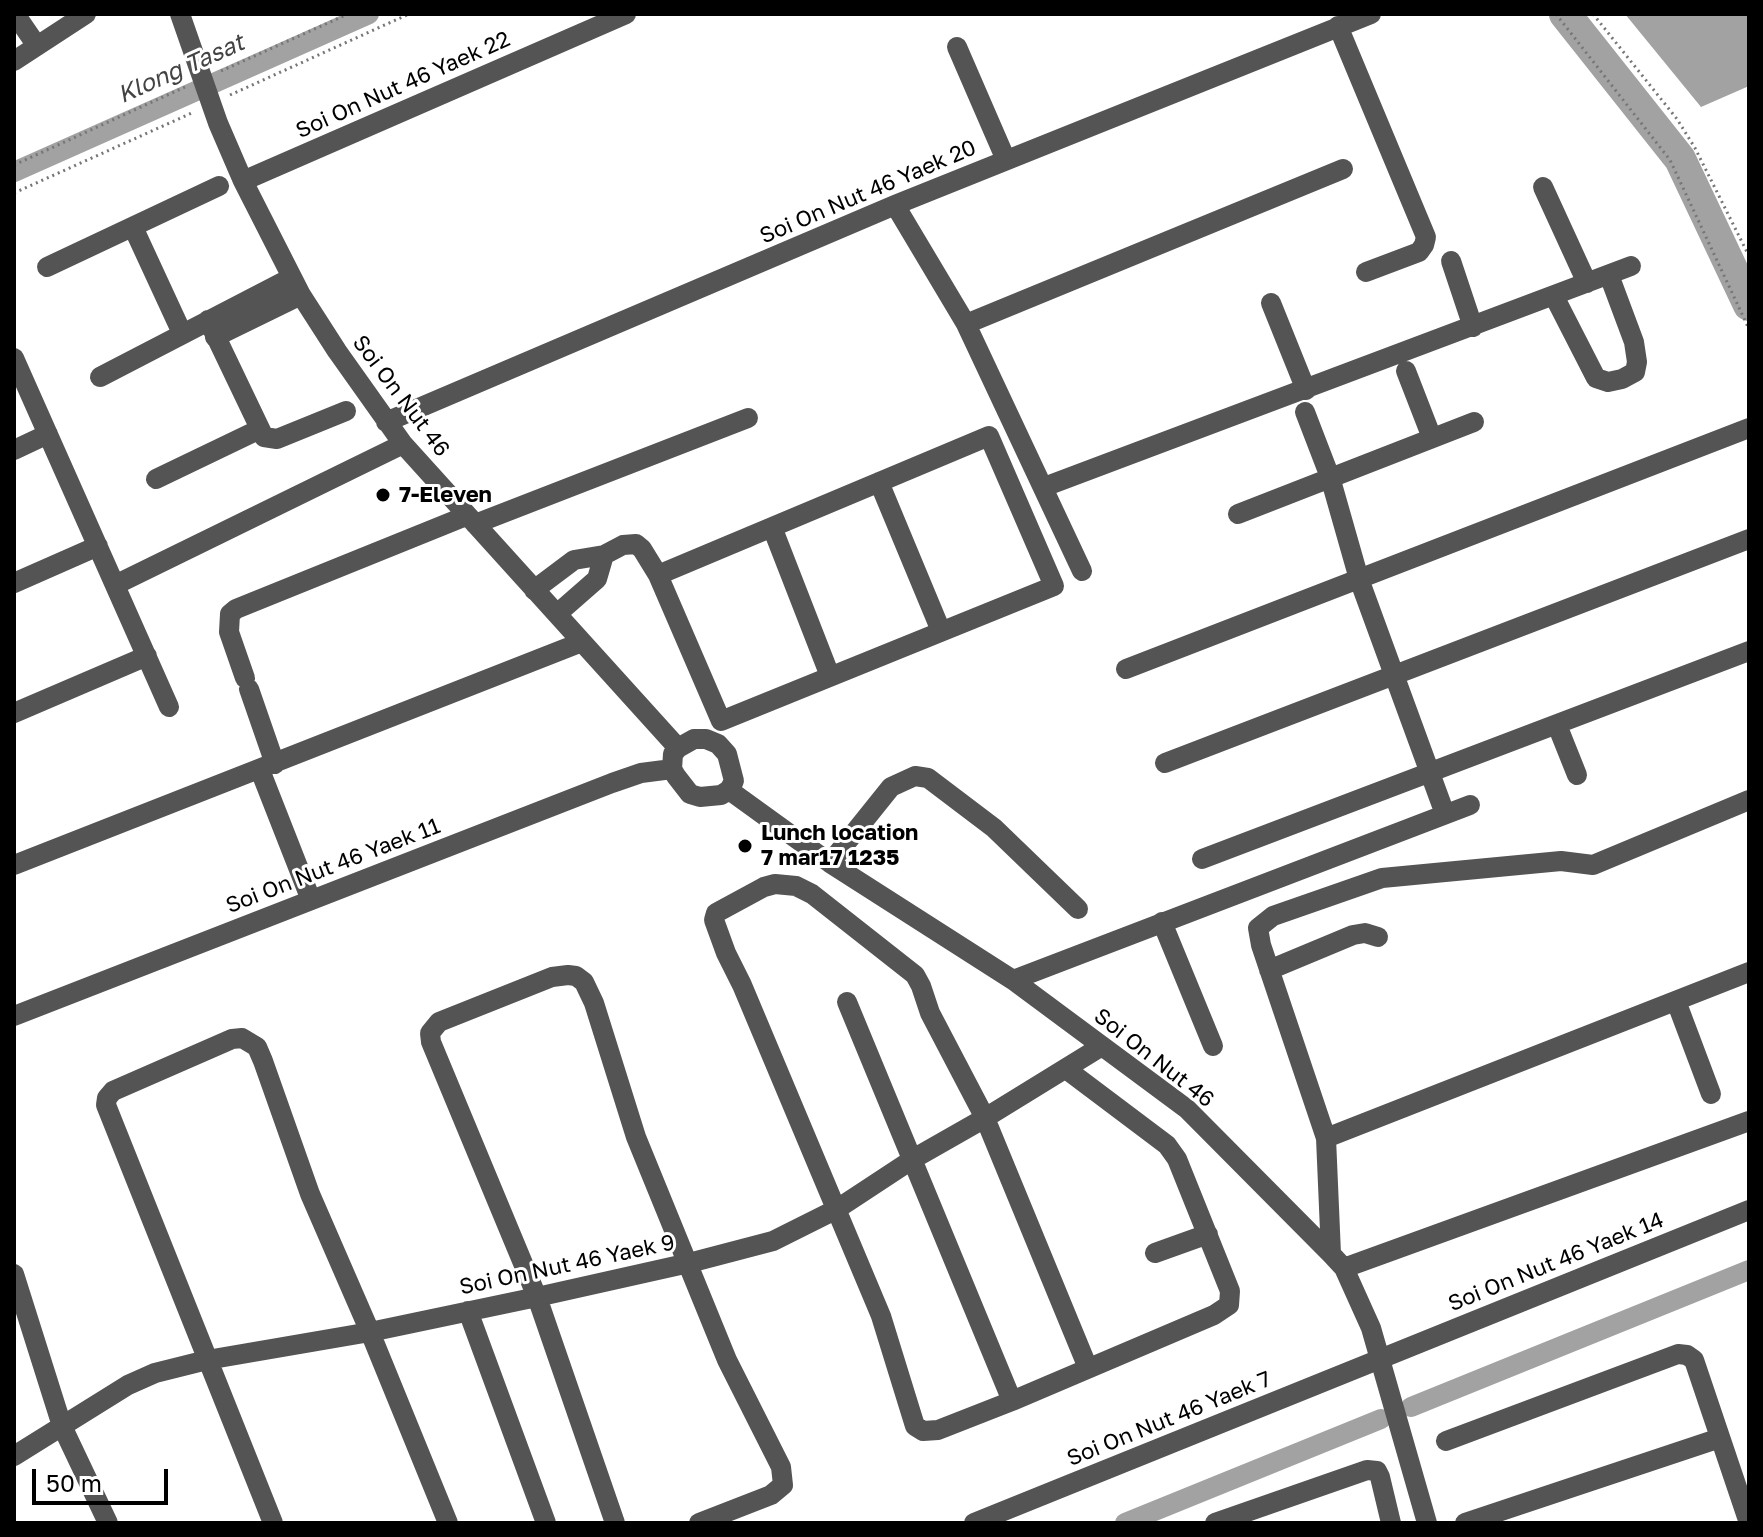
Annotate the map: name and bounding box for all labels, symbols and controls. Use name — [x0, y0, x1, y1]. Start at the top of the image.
street label: Soi On Nut 46 Yaek 22 — [292, 26, 514, 144]
water label: Klong Tasat — [113, 28, 249, 110]
street label: Soi On Nut 46 Yaek 20 — [756, 134, 980, 250]
street label: Soi On Nut 46 — [347, 330, 455, 462]
place label: 7-Eleven — [399, 482, 492, 508]
marker: 7-Eleven — [374, 486, 392, 504]
street label: Soi On Nut 46 Yaek 11 — [222, 813, 444, 919]
place label: Lunch location 7 mar17 1235 — [761, 820, 918, 872]
marker: Lunch location 7 mar17 1235 — [736, 837, 754, 855]
street label: Soi On Nut 46 — [1089, 1003, 1219, 1113]
street label: Soi On Nut 46 Yaek 14 — [1444, 1207, 1668, 1317]
street label: Soi On Nut 46 Yaek 9 — [457, 1229, 677, 1301]
street label: Soi On Nut 46 Yaek 7 — [1063, 1366, 1275, 1472]
scale bar — [36, 1453, 172, 1503]
text: 50 m — [46, 1468, 102, 1497]

